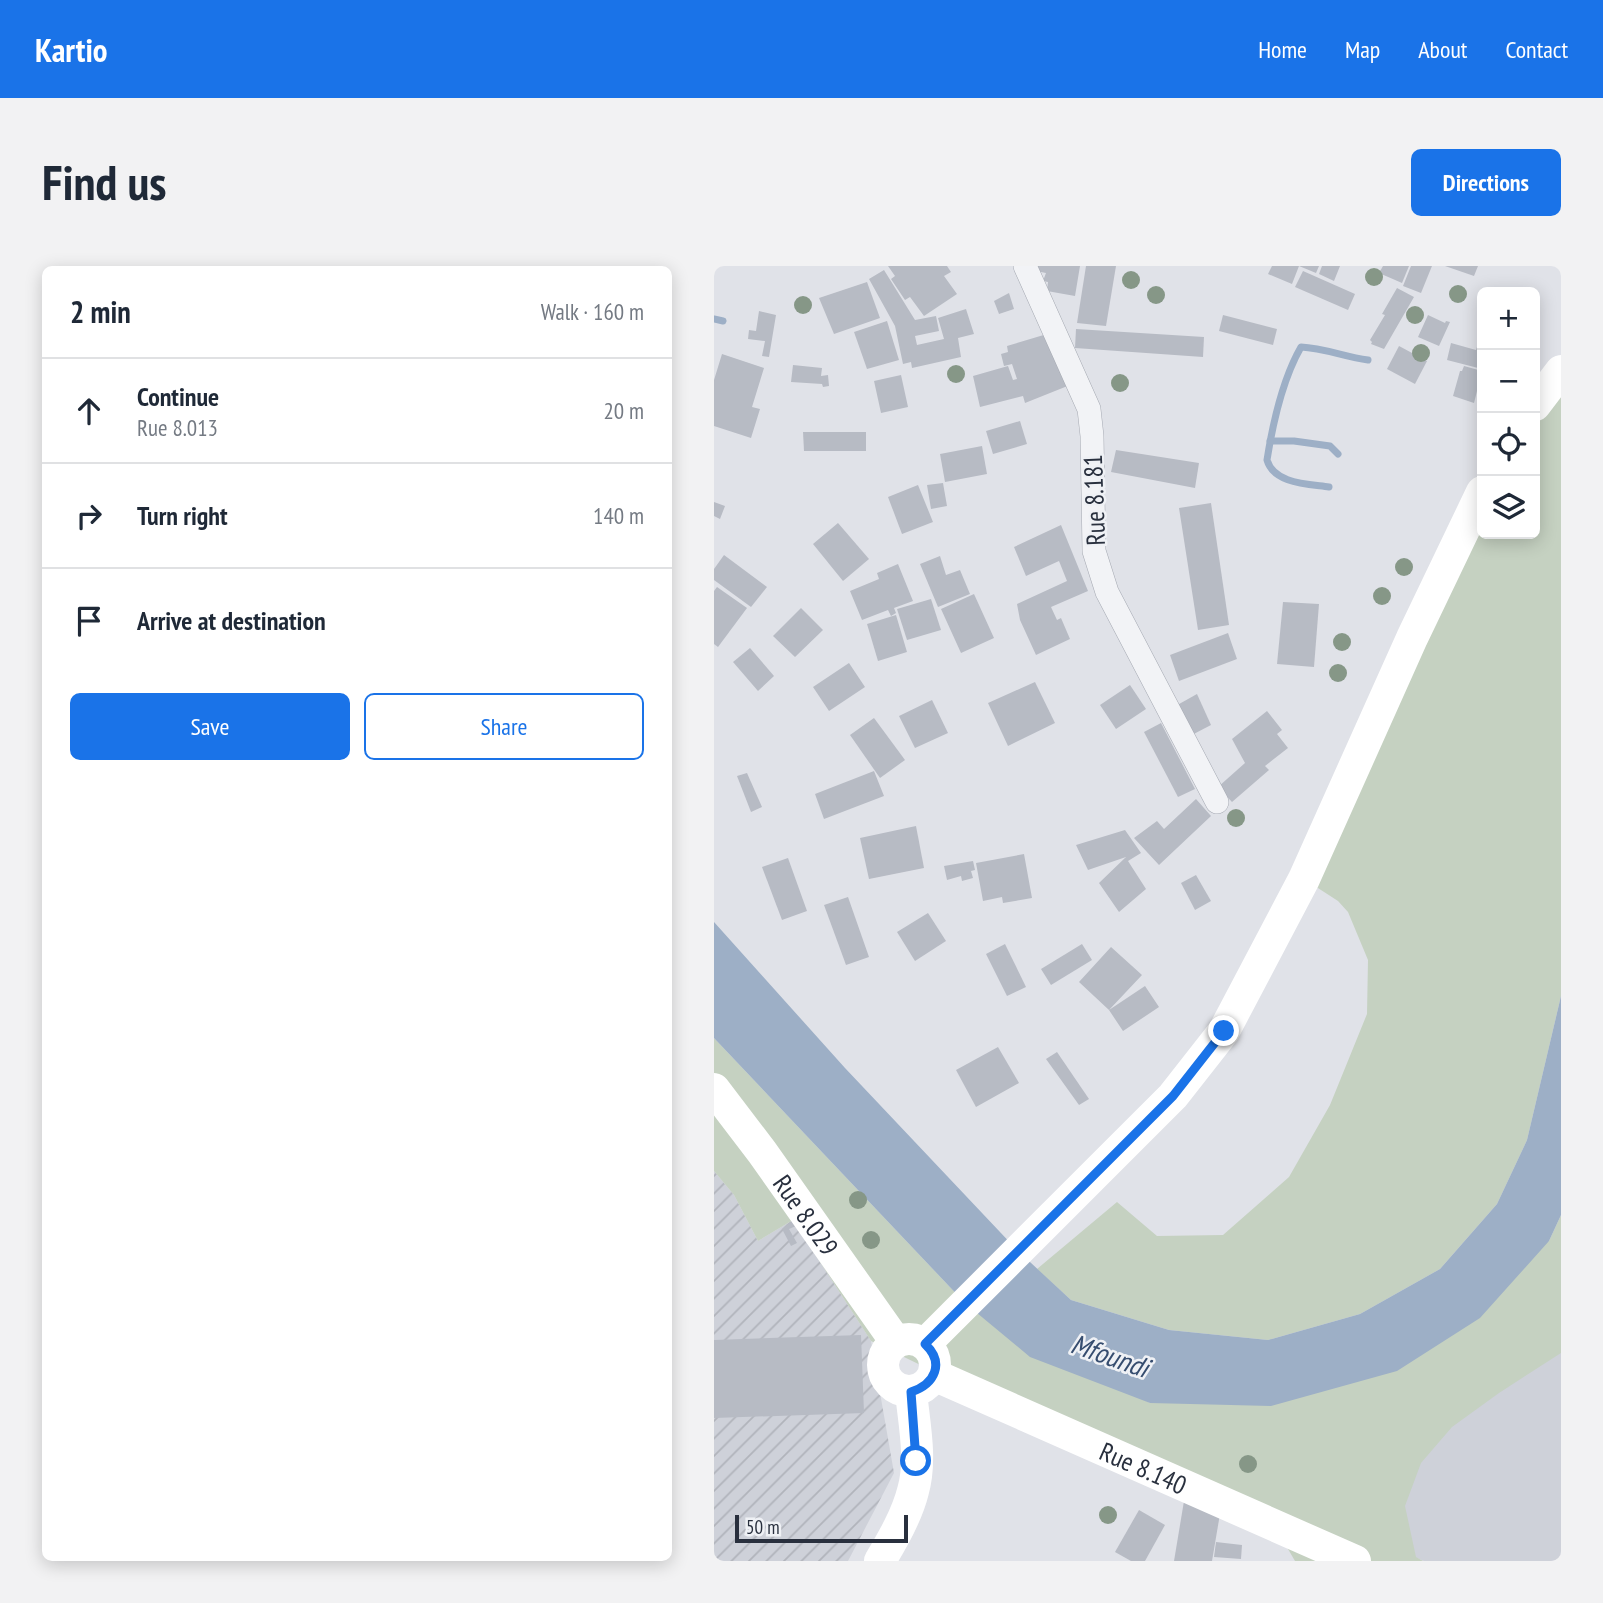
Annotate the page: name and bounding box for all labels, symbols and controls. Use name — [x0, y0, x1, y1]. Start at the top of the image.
text: Kartio — [35, 28, 108, 71]
text: Home — [1258, 34, 1307, 65]
text: Map — [1345, 34, 1380, 65]
text: About — [1418, 34, 1467, 65]
text: Contact — [1505, 34, 1568, 65]
button: Directions — [1411, 149, 1561, 216]
text: Find us — [42, 150, 166, 214]
map controls — [1477, 287, 1540, 539]
button: + — [1477, 287, 1540, 350]
text: 2 min — [70, 292, 131, 331]
text: Walk · 160 m — [541, 297, 644, 326]
button: − — [1477, 350, 1540, 413]
text: Continue — [137, 380, 219, 413]
icon: ahead — [70, 392, 108, 430]
text: 20 m — [603, 396, 644, 425]
text: Rue 8.013 — [137, 413, 218, 442]
button: locate — [1477, 413, 1540, 476]
street label: Rue 8.181 — [1076, 454, 1112, 546]
button: layers — [1477, 476, 1540, 539]
icon: right — [70, 497, 108, 535]
text: Turn right — [137, 499, 228, 532]
text: 140 m — [593, 501, 644, 530]
icon: arrive — [70, 602, 108, 640]
text: Arrive at destination — [137, 604, 326, 637]
button: Save — [70, 693, 350, 760]
button: Share — [364, 693, 644, 760]
route end — [1208, 1015, 1239, 1046]
street label: Rue 8.029 — [766, 1168, 846, 1262]
water label: Mfoundi — [1066, 1325, 1157, 1387]
street label: Rue 8.140 — [1095, 1434, 1192, 1501]
route start — [900, 1445, 931, 1476]
scale bar — [735, 1512, 908, 1544]
text: 50 m — [746, 1515, 780, 1539]

